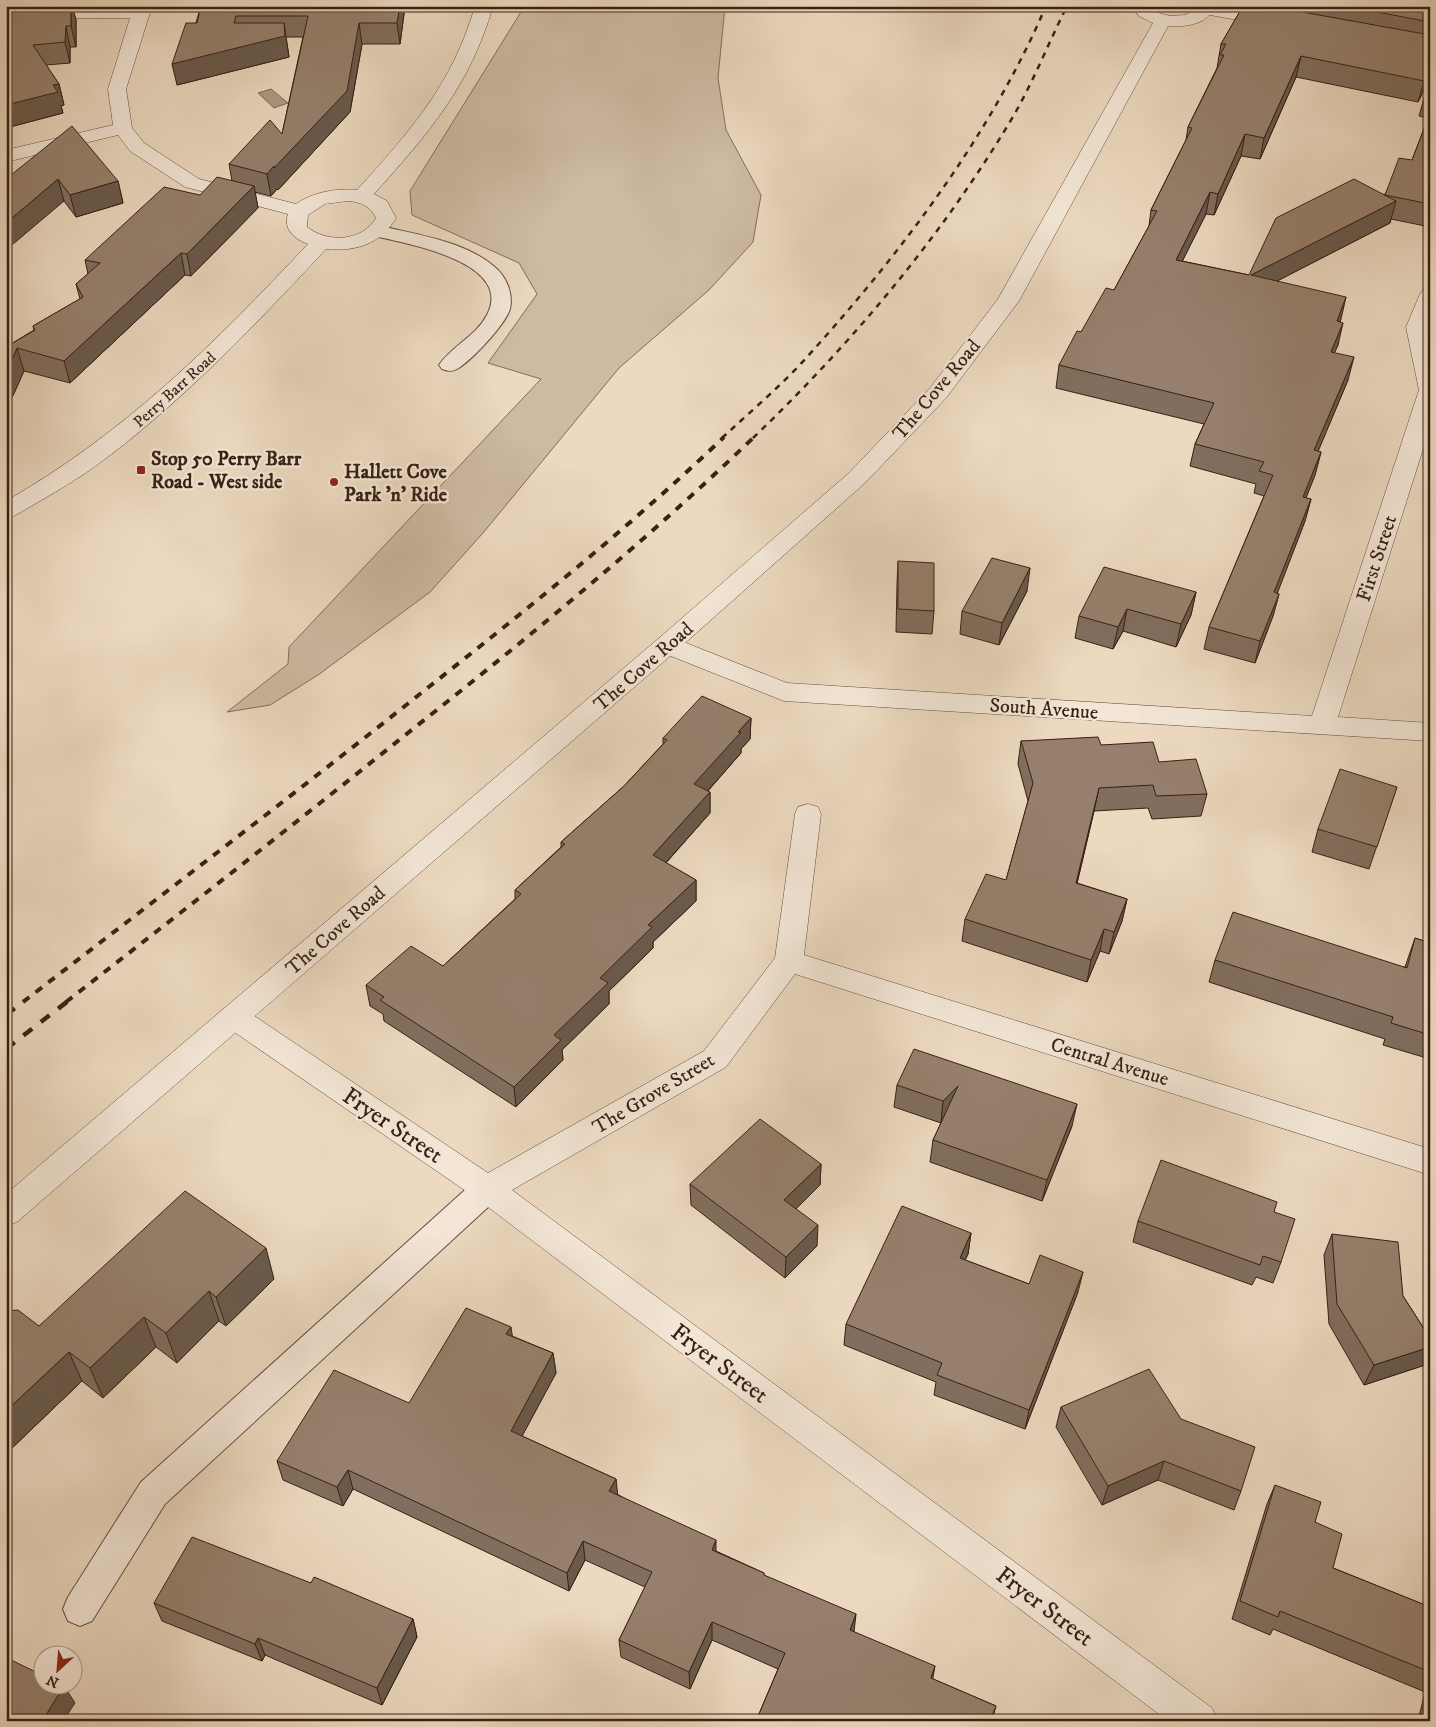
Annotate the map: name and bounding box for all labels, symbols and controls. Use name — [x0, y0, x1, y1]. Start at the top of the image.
street label: The Cove Road — [888, 334, 987, 445]
street label: Perry Barr Road — [129, 348, 220, 432]
place label: Stop 50 Perry Barr Road - West side — [151, 447, 302, 495]
place label: Hallett Cove Park 'n' Ride — [344, 460, 448, 508]
marker: Stop 50 Perry Barr Road - West side — [135, 464, 147, 476]
marker: Hallett Cove Park 'n' Ride — [328, 476, 340, 488]
street label: First Street — [1352, 512, 1403, 605]
street label: The Cove Road — [589, 617, 699, 717]
street label: South Avenue — [989, 693, 1099, 726]
street label: The Cove Road — [281, 881, 391, 981]
street label: Central Avenue — [1047, 1033, 1172, 1092]
street label: The Grove Street — [588, 1048, 719, 1141]
street label: Fryer Street — [337, 1081, 449, 1170]
street label: Fryer Street — [665, 1317, 774, 1410]
street label: Fryer Street — [990, 1560, 1099, 1653]
north arrow — [32, 1644, 82, 1694]
text: N — [43, 1670, 62, 1691]

